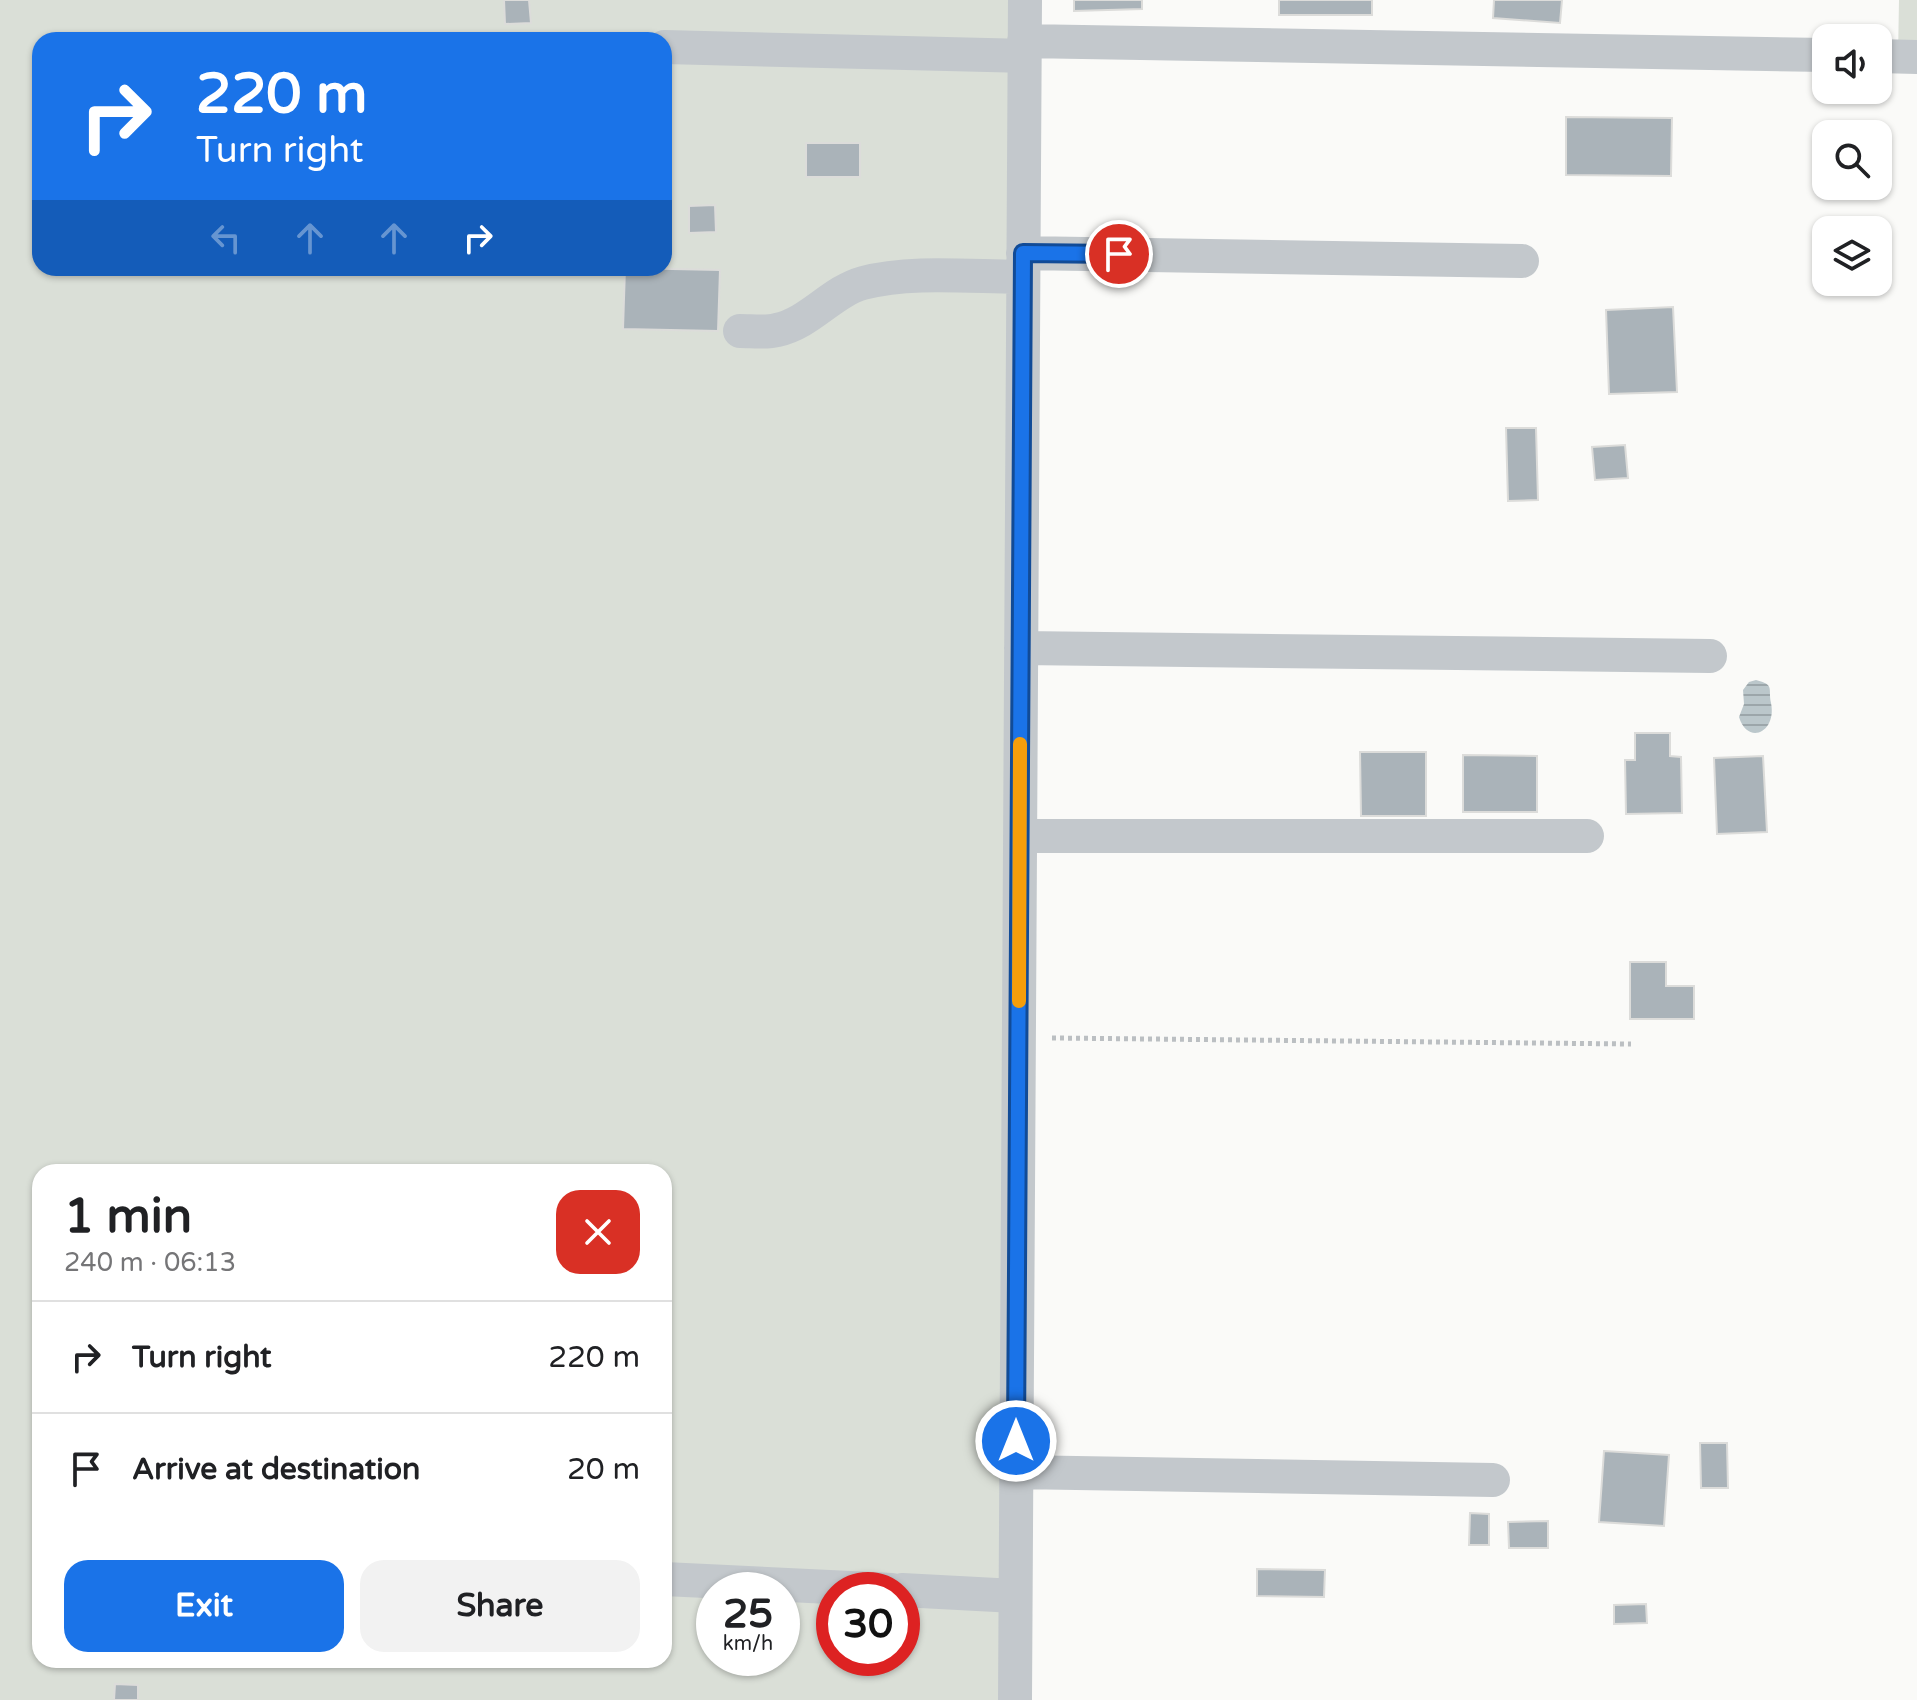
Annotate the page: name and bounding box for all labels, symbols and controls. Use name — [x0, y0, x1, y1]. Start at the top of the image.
map controls — [1812, 24, 1892, 296]
button: sound — [1812, 24, 1892, 104]
text: 220 m — [196, 61, 367, 128]
icon: right — [64, 64, 168, 168]
button: search — [1812, 120, 1892, 200]
text: Turn right — [196, 129, 363, 172]
icon: left — [204, 216, 248, 260]
icon: ahead — [288, 216, 332, 260]
icon: ahead — [372, 216, 416, 260]
icon: right — [456, 216, 500, 260]
button: layers — [1812, 216, 1892, 296]
pin — [1085, 220, 1153, 288]
icon: arrive — [1097, 232, 1141, 276]
text: 1 min — [64, 1188, 192, 1246]
button: close — [556, 1190, 640, 1274]
text: 240 m · 06:13 — [64, 1247, 236, 1278]
icon: right — [64, 1335, 108, 1379]
text: Turn right — [132, 1339, 272, 1376]
text: 220 m — [548, 1339, 640, 1376]
position arrow — [974, 1399, 1058, 1483]
icon: arrive — [64, 1447, 108, 1491]
text: Arrive at destination — [132, 1451, 420, 1488]
text: 20 m — [567, 1451, 640, 1488]
button: Exit — [64, 1560, 344, 1652]
button: Share — [360, 1560, 640, 1652]
speed limit sign: 30 — [816, 1572, 920, 1676]
text: 25 — [723, 1590, 773, 1638]
text: km/h — [723, 1632, 773, 1656]

